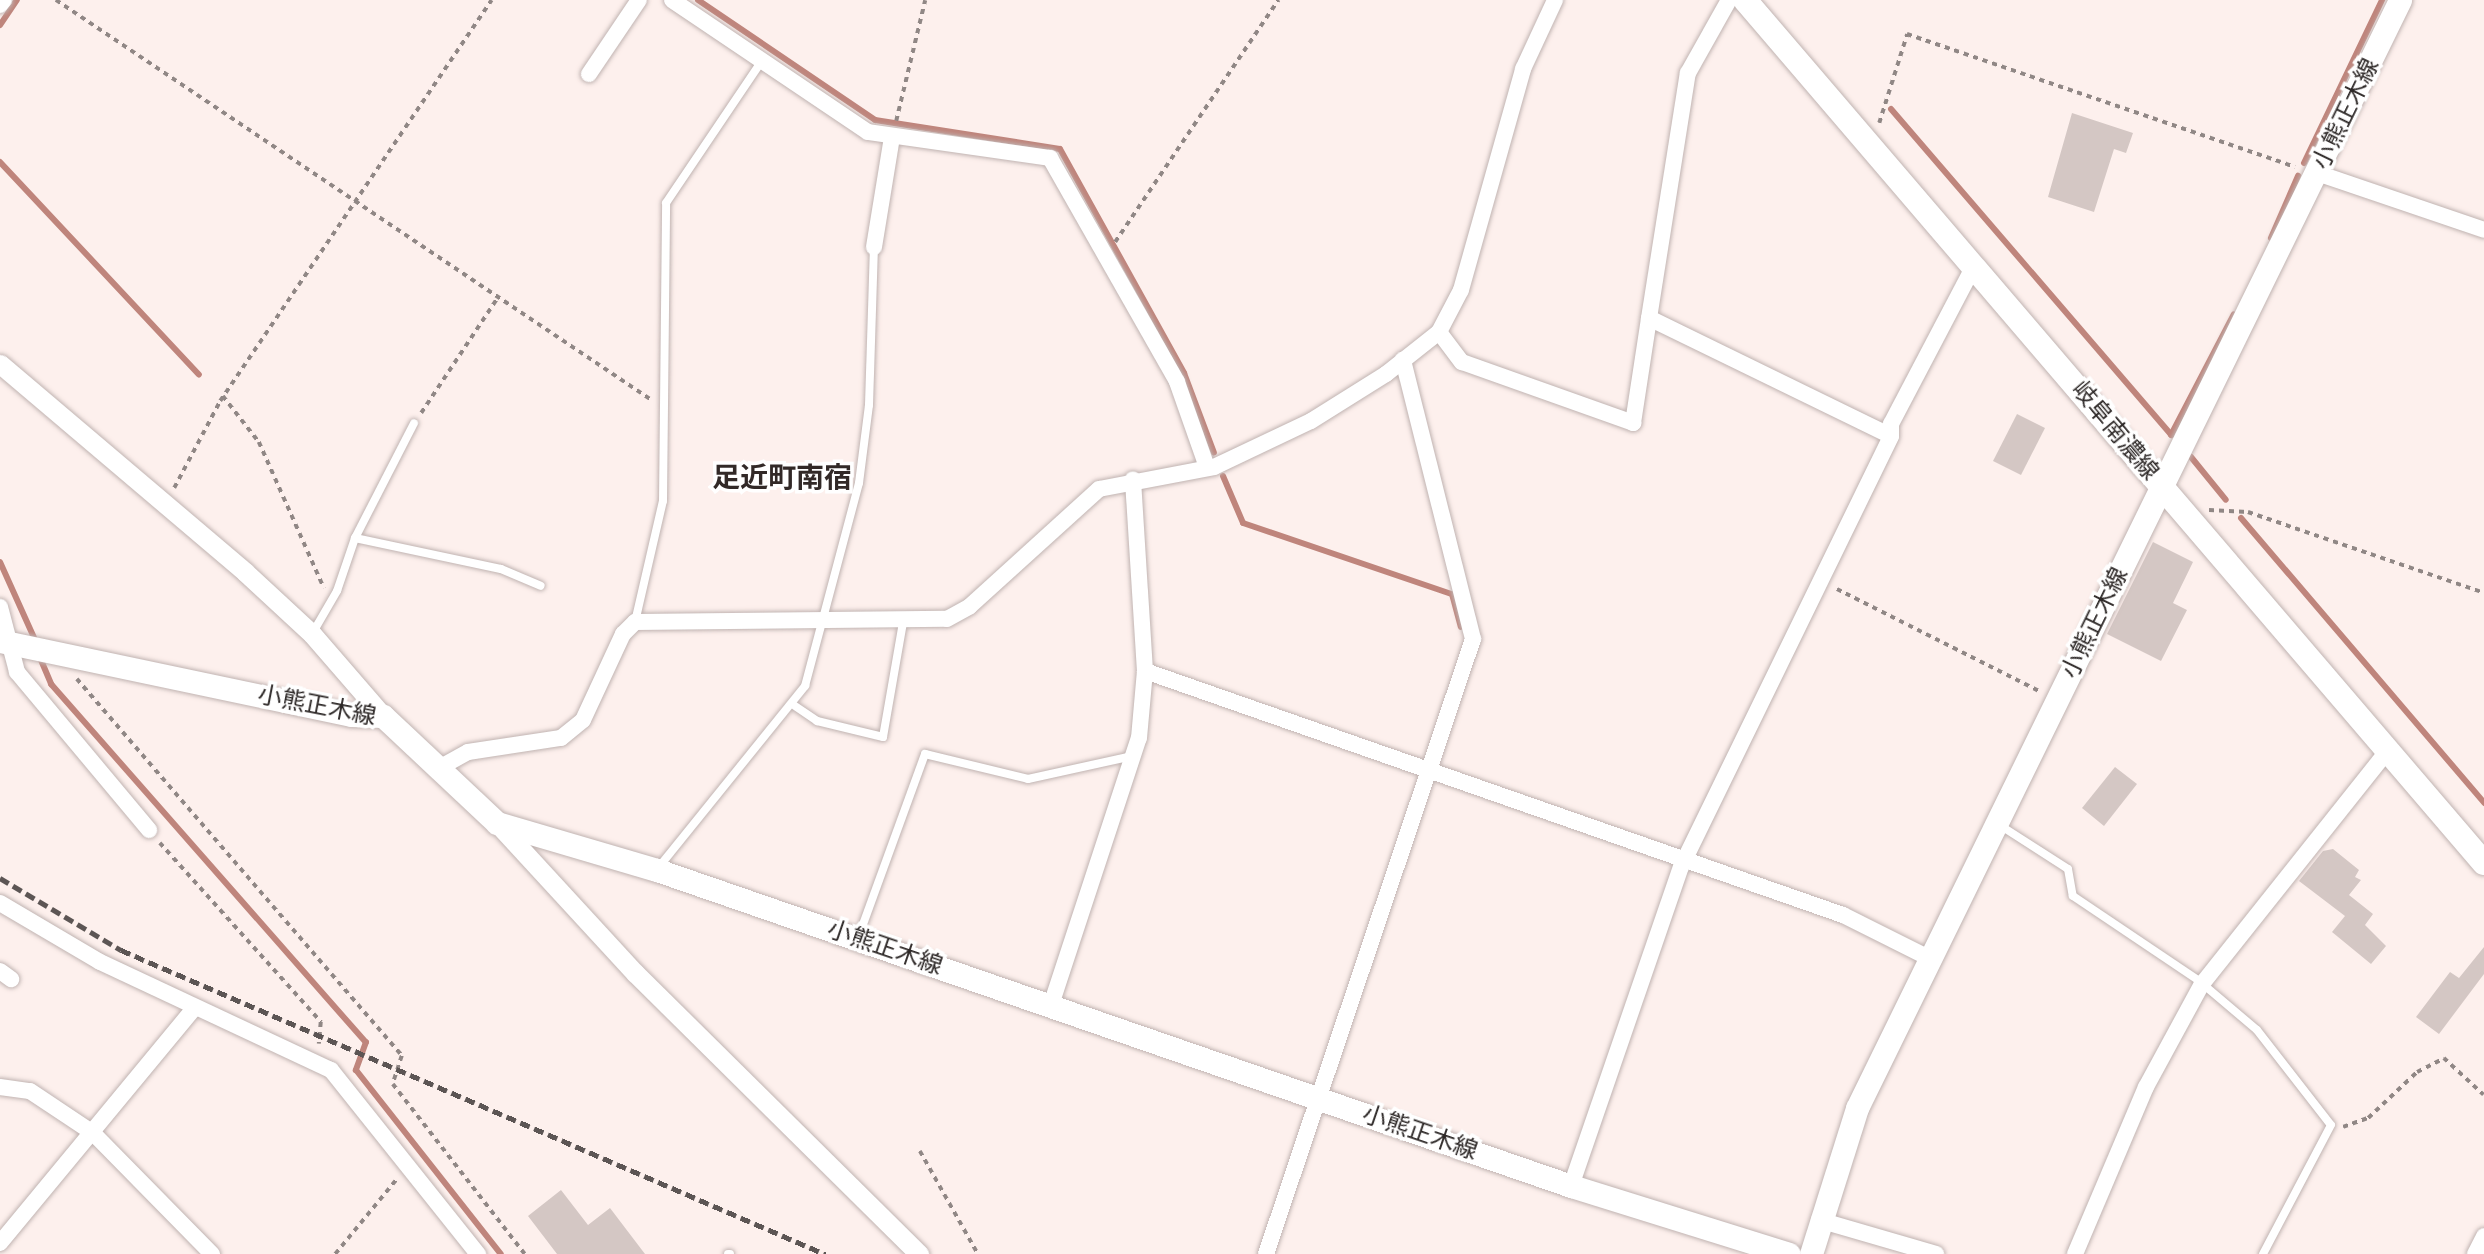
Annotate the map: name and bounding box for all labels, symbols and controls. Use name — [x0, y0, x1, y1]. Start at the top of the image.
street label: 小熊正木線 — [2307, 54, 2385, 174]
street label: 岐阜南濃線 — [2065, 376, 2165, 486]
district label: 足近町南宿 — [712, 461, 852, 495]
street label: 小熊正木線 — [2056, 563, 2134, 683]
street label: 小熊正木線 — [255, 680, 379, 732]
street label: 小熊正木線 — [824, 915, 946, 981]
street label: 小熊正木線 — [1359, 1100, 1481, 1166]

